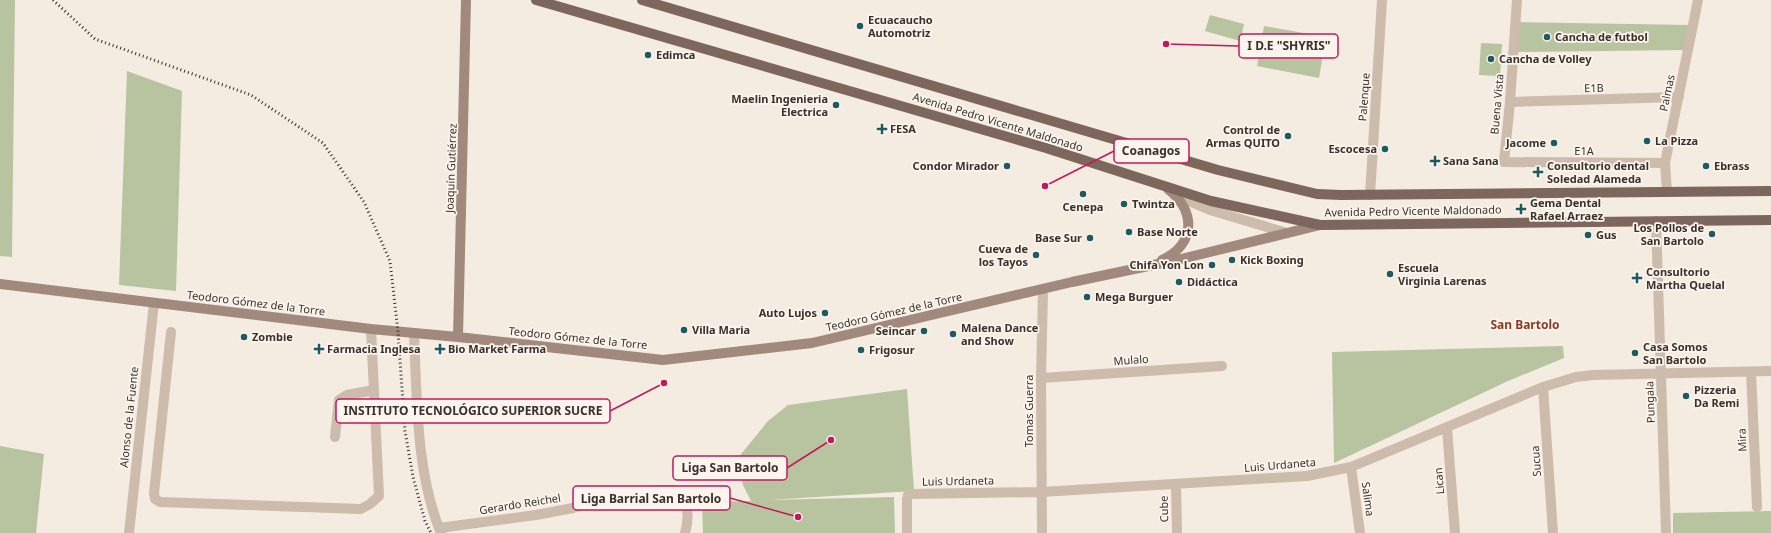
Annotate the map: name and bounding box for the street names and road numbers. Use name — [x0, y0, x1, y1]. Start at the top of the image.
street label: Palenque — [1354, 72, 1373, 122]
street label: Buena Vista — [1486, 73, 1507, 135]
street label: Palmas — [1655, 73, 1678, 113]
street label: E1B — [1584, 80, 1604, 95]
street label: Avenida Pedro Vicente Maldonado — [911, 88, 1085, 155]
street label: Joaquín Gutiérrez — [441, 123, 460, 214]
street label: E1A — [1574, 143, 1595, 158]
street label: Avenida Pedro Vicente Maldonado — [1324, 201, 1502, 220]
street label: Teodoro Gómez de la Torre — [186, 287, 326, 318]
street label: Teodoro Gómez de la Torre — [824, 289, 963, 334]
street label: Teodoro Gómez de la Torre — [508, 323, 648, 352]
street label: Mulalo — [1113, 351, 1149, 368]
street label: Alonso de la Fuente — [116, 366, 141, 468]
street label: Tomas Guerra — [1021, 375, 1036, 447]
street label: Pungala — [1641, 381, 1658, 423]
street label: Mira — [1733, 428, 1750, 452]
street label: Sucua — [1527, 445, 1544, 477]
street label: Luis Urdaneta — [1243, 454, 1316, 475]
street label: Lican — [1430, 467, 1447, 495]
street label: Luis Urdaneta — [922, 472, 994, 489]
street label: Salima — [1359, 481, 1378, 517]
street label: Gerardo Reichel — [478, 490, 562, 517]
street label: Cube — [1156, 496, 1171, 523]

